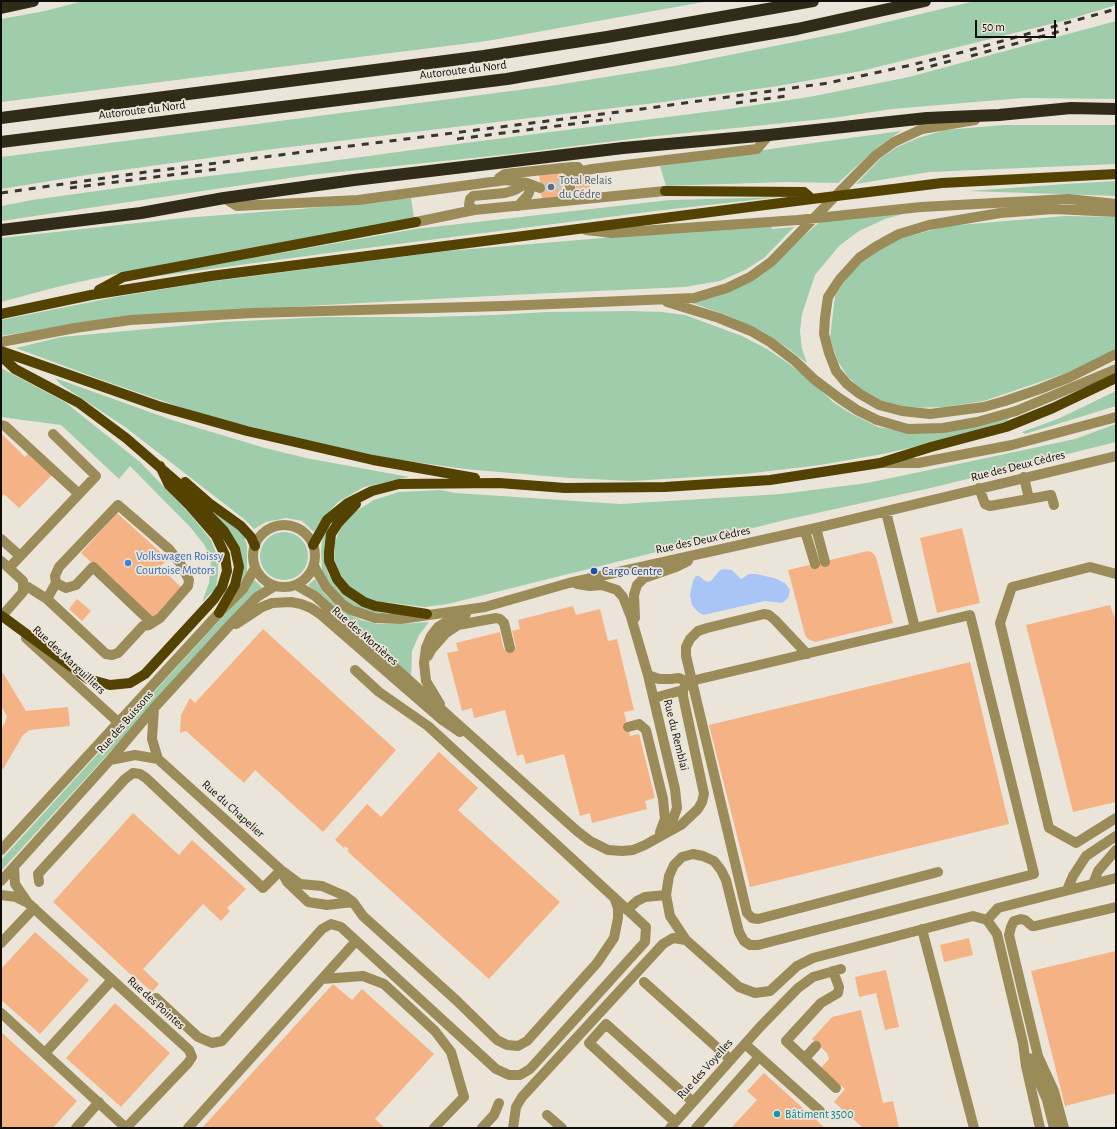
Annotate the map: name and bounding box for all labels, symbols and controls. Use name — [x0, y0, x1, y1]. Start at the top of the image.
scale bar — [977, 12, 1058, 38]
text: 50 m — [982, 21, 1005, 33]
street label: Autoroute du Nord — [419, 58, 507, 82]
street label: Autoroute du Nord — [98, 98, 186, 122]
place label: Total Relais du Cédre — [559, 173, 612, 201]
marker: Total Relais du Cédre — [546, 182, 556, 192]
street label: Rue des Deux Cèdres — [969, 447, 1067, 485]
street label: Rue des Deux Cèdres — [654, 523, 752, 557]
place label: Volkswagen Roissy Courtoise Motors — [136, 549, 223, 577]
marker: Volkswagen Roissy Courtoise Motors — [123, 558, 133, 568]
place label: Cargo Centre — [602, 564, 662, 578]
marker: Cargo Centre — [589, 566, 599, 576]
street label: Rue des Mortières — [329, 603, 401, 669]
street label: Rue des Marguilliers — [30, 623, 108, 697]
street label: Rue des Buissons — [94, 687, 156, 757]
street label: Rue du Remblai — [660, 698, 692, 772]
street label: Rue du Chapelier — [199, 777, 267, 841]
street label: Rue des Pointes — [124, 973, 188, 1033]
street label: Rue des Voyelles — [674, 1036, 736, 1102]
place label: Bâtiment 3500 — [785, 1107, 853, 1121]
marker: Bâtiment 3500 — [772, 1109, 782, 1119]

